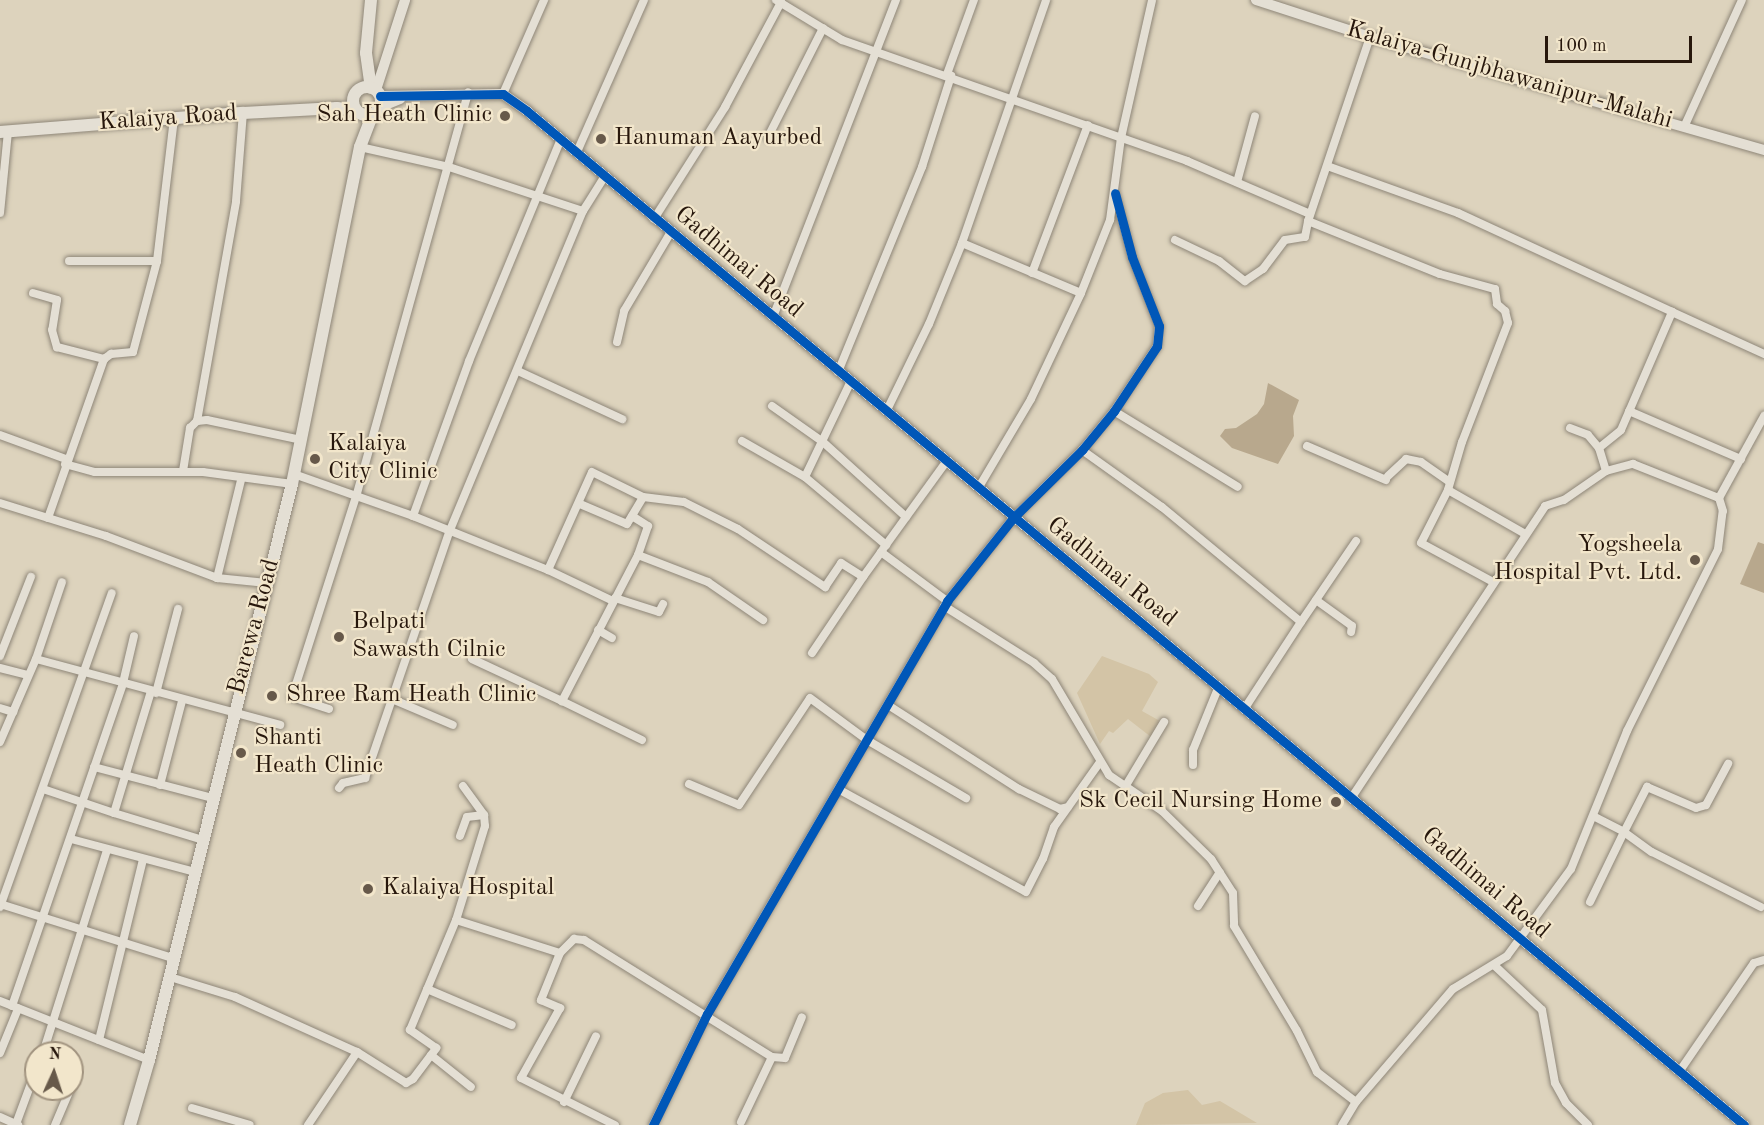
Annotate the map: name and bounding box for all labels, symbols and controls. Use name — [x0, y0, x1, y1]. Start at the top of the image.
street label: Kalaiya-Gunjbhawanipur-Malahi — [1343, 16, 1675, 136]
scale bar — [1548, 24, 1695, 62]
text: 100 m — [1556, 37, 1607, 55]
street label: Kalaiya Road — [98, 100, 238, 138]
place label: Sah Heath Clinic — [317, 102, 492, 130]
marker: Sah Heath Clinic — [496, 107, 514, 125]
place label: Hanuman Aayurbed — [614, 125, 822, 153]
marker: Hanuman Aayurbed — [592, 130, 610, 148]
street label: Gadhimai Road — [668, 201, 808, 325]
place label: Kalaiya City Clinic — [328, 431, 437, 487]
marker: Kalaiya City Clinic — [306, 450, 324, 468]
street label: Gadhimai Road — [1040, 512, 1182, 634]
place label: Yogsheela Hospital Pvt. Ltd. — [1494, 532, 1682, 588]
marker: Yogsheela Hospital Pvt. Ltd. — [1686, 551, 1704, 569]
street label: Barewa Road — [223, 556, 287, 698]
place label: Belpati Sawasth Cilnic — [352, 609, 505, 665]
marker: Belpati Sawasth Cilnic — [330, 628, 348, 646]
place label: Shree Ram Heath Clinic — [286, 682, 536, 710]
marker: Shree Ram Heath Clinic — [263, 687, 281, 705]
place label: Shanti Heath Clinic — [254, 725, 383, 781]
marker: Shanti Heath Clinic — [232, 744, 250, 762]
place label: Sk Cecil Nursing Home — [1079, 788, 1322, 816]
marker: Sk Cecil Nursing Home — [1327, 793, 1345, 811]
street label: Gadhimai Road — [1415, 822, 1555, 946]
place label: Kalaiya Hospital — [382, 875, 554, 903]
marker: Kalaiya Hospital — [359, 880, 377, 898]
north arrow — [24, 1041, 84, 1101]
text: N — [48, 1047, 61, 1063]

